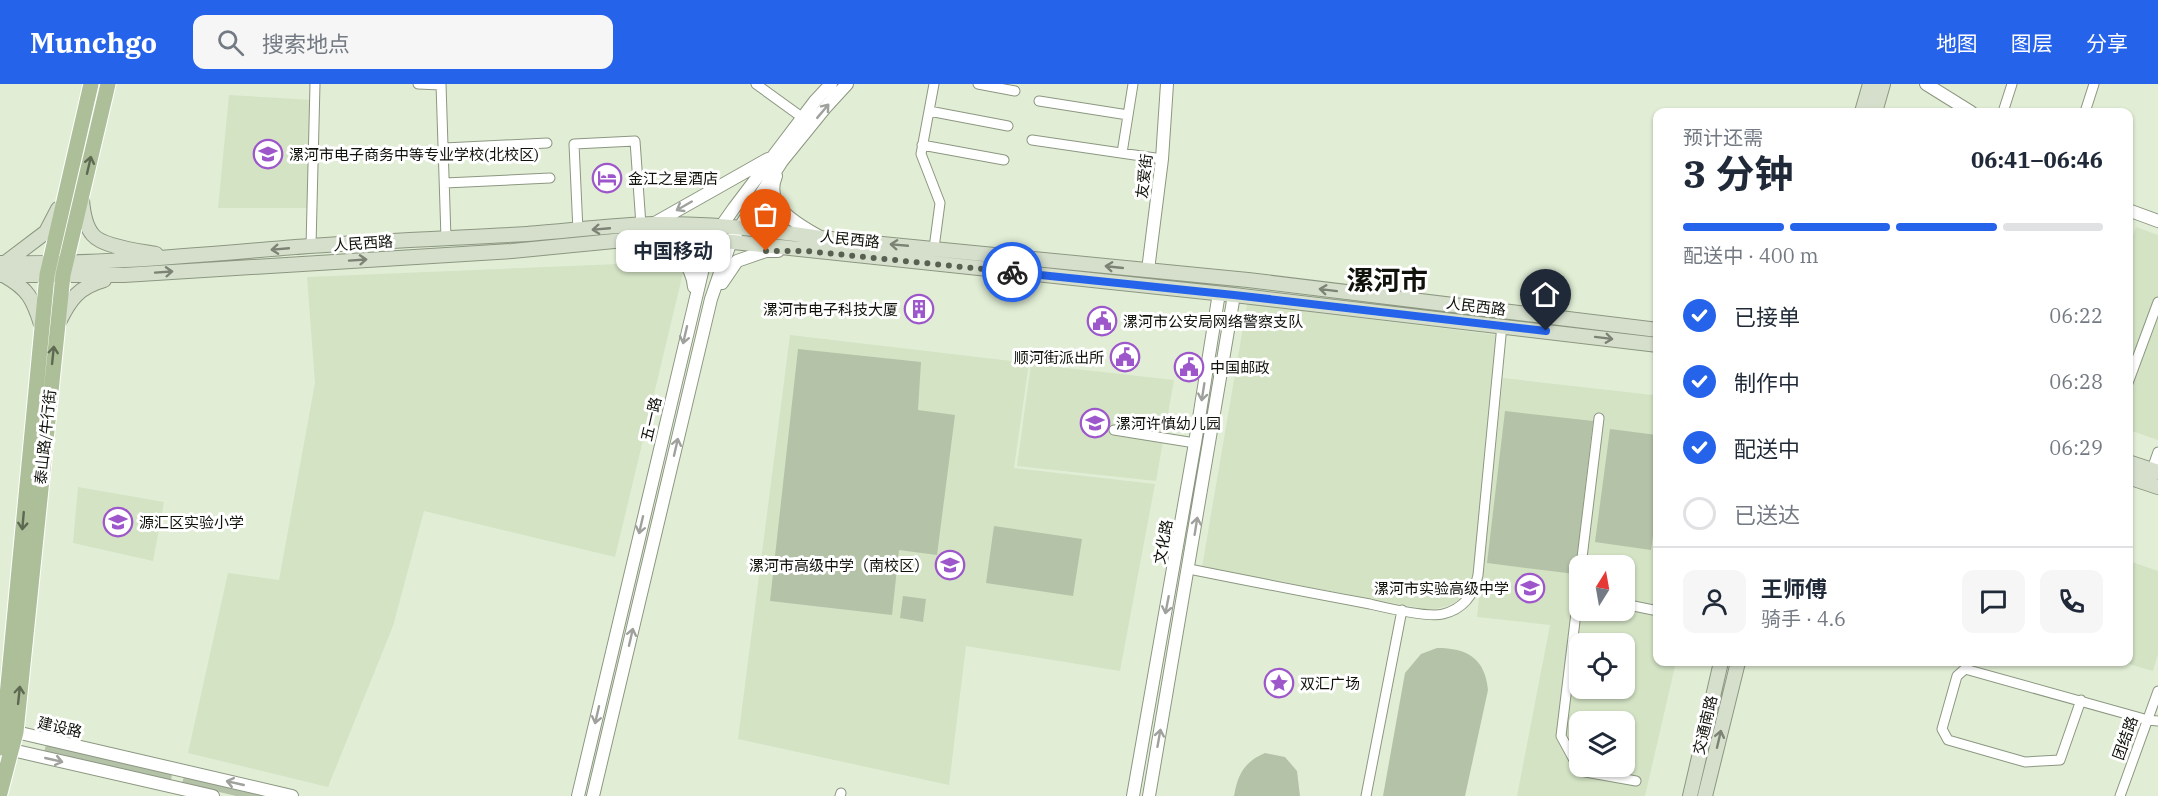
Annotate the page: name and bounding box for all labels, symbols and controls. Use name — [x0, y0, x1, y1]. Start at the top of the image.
search box — [193, 15, 613, 69]
text: Munchgo — [30, 24, 157, 61]
icon: search — [214, 26, 247, 59]
text: 搜索地点 — [262, 29, 350, 58]
text: 地图 — [1936, 29, 1978, 57]
text: 图层 — [2011, 29, 2053, 57]
text: 分享 — [2086, 29, 2128, 57]
one-way arrow — [816, 103, 829, 119]
text: 预计还需 — [1683, 124, 1763, 151]
school or university icon: 漯河市电子商务中等专业学校(北校区) — [252, 138, 284, 170]
place label: 漯河市电子商务中等专业学校(北校区) — [289, 145, 539, 164]
text: 06:41–06:46 — [1971, 145, 2103, 174]
text: 3 分钟 — [1683, 148, 1793, 199]
street label: 友爱街 — [1132, 153, 1156, 199]
one-way arrow — [83, 156, 95, 175]
hotel icon: 金江之星酒店 — [591, 162, 623, 194]
place label: 金江之星酒店 — [628, 169, 718, 188]
pin — [740, 189, 791, 251]
icon: bag — [749, 198, 782, 231]
one-way arrow — [676, 200, 693, 212]
one-way arrow — [591, 223, 611, 234]
street label: 人民西路 — [819, 226, 881, 252]
callout: 中国移动 — [616, 230, 730, 272]
street label: 人民西路 — [332, 231, 394, 255]
text: 中国移动 — [633, 237, 713, 264]
one-way arrow — [889, 239, 909, 250]
courier — [982, 242, 1042, 302]
text: 配送中 · 400 m — [1683, 242, 1818, 269]
one-way arrow — [271, 244, 291, 255]
one-way arrow — [348, 255, 368, 266]
icon: bike — [996, 256, 1029, 289]
one-way arrow — [1104, 261, 1124, 272]
district label: 漯河市 — [1347, 262, 1428, 297]
one-way arrow — [153, 267, 173, 278]
pin — [1520, 269, 1571, 331]
icon: home — [1529, 278, 1562, 311]
one-way arrow — [1319, 284, 1339, 295]
building icon: 漯河市电子科技大厦 — [903, 293, 935, 325]
street label: 人民西路 — [1445, 293, 1507, 319]
icon: check — [1683, 299, 1716, 332]
place label: 漯河市电子科技大厦 — [763, 300, 898, 319]
text: 已接单 — [1734, 302, 1800, 331]
text: 06:22 — [2049, 302, 2103, 329]
public building icon: 漯河市公安局网络警察支队 — [1086, 305, 1118, 337]
place label: 漯河市公安局网络警察支队 — [1123, 312, 1303, 331]
one-way arrow — [679, 326, 691, 345]
one-way arrow — [1593, 333, 1613, 344]
public building icon: 顺河街派出所 — [1109, 341, 1141, 373]
one-way arrow — [48, 345, 59, 365]
place label: 顺河街派出所 — [1014, 348, 1104, 367]
public building icon: 中国邮政 — [1173, 351, 1205, 383]
place label: 中国邮政 — [1210, 358, 1270, 377]
icon: check — [1683, 365, 1716, 398]
text: 制作中 — [1734, 368, 1800, 397]
text: 06:28 — [2049, 368, 2103, 395]
one-way arrow — [1198, 382, 1209, 402]
street label: 泰山路/牛行街 — [31, 389, 59, 485]
street label: 五一路 — [637, 395, 665, 443]
school or university icon: 漯河许慎幼儿园 — [1079, 407, 1111, 439]
place label: 漯河许慎幼儿园 — [1116, 414, 1221, 433]
icon: check — [1683, 431, 1716, 464]
text: 配送中 — [1734, 434, 1800, 463]
text: 06:29 — [2049, 434, 2103, 461]
one-way arrow — [671, 438, 682, 457]
text: 已送达 — [1734, 500, 1800, 529]
school or university icon: 源汇区实验小学 — [102, 506, 134, 538]
one-way arrow — [17, 511, 28, 531]
place label: 源汇区实验小学 — [139, 513, 244, 532]
one-way arrow — [635, 515, 646, 535]
one-way arrow — [1191, 516, 1202, 536]
street label: 文化路 — [1150, 518, 1176, 566]
school or university icon: 漯河市高级中学（南校区） — [934, 549, 966, 581]
north arrow — [1569, 555, 1635, 621]
map controls — [1569, 555, 1635, 777]
place label: 漯河市高级中学（南校区） — [749, 556, 929, 575]
button: person — [1683, 570, 1746, 633]
button: chat — [1962, 570, 2025, 633]
button: phone — [2040, 570, 2103, 633]
school or university icon: 漯河市实验高级中学 — [1514, 572, 1546, 604]
text: 王师傅 — [1761, 574, 1827, 603]
place label: 漯河市实验高级中学 — [1374, 579, 1509, 598]
one-way arrow — [1161, 595, 1172, 615]
text: 骑手 · 4.6 — [1761, 605, 1846, 632]
one-way arrow — [625, 628, 637, 647]
button: locate — [1569, 633, 1635, 699]
place icon: 双汇广场 — [1263, 667, 1295, 699]
place label: 双汇广场 — [1300, 674, 1360, 693]
one-way arrow — [14, 686, 25, 706]
street label: 交通南路 — [1689, 694, 1721, 756]
one-way arrow — [590, 705, 602, 724]
button: layers — [1569, 711, 1635, 777]
street label: 建设路 — [36, 713, 84, 741]
street label: 团结路 — [2108, 714, 2142, 762]
one-way arrow — [1154, 729, 1165, 749]
one-way arrow — [1714, 730, 1725, 749]
one-way arrow — [44, 755, 63, 766]
one-way arrow — [226, 776, 245, 788]

